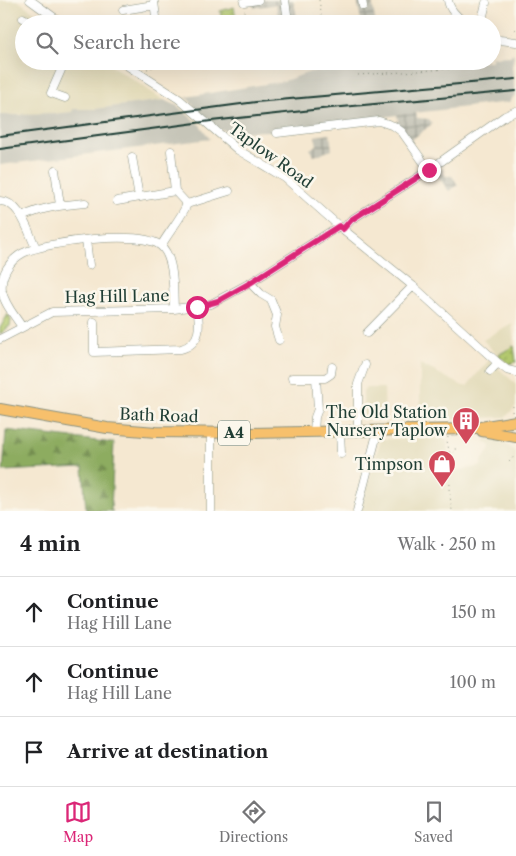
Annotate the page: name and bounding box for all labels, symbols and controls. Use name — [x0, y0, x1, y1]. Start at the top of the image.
search box — [15, 15, 501, 70]
icon: search — [33, 29, 61, 57]
text: Search here — [73, 31, 181, 54]
street label: Taplow Road — [225, 118, 317, 192]
route end — [418, 159, 441, 182]
street label: Hag Hill Lane — [64, 285, 170, 307]
route start — [186, 296, 209, 319]
place label: The Old Station Nursery Taplow — [326, 402, 448, 440]
street label: Bath Road — [119, 404, 199, 426]
building icon: The Old Station Nursery Taplow — [451, 406, 481, 445]
road number: A4 — [218, 420, 250, 446]
shop icon: Timpson — [427, 449, 457, 488]
place label: Timpson — [355, 454, 423, 474]
text: 4 min — [20, 531, 81, 556]
text: Walk · 250 m — [398, 534, 496, 554]
text: Continue — [67, 590, 159, 613]
icon: ahead — [20, 598, 48, 626]
text: 150 m — [451, 602, 496, 622]
text: Hag Hill Lane — [67, 613, 172, 633]
text: Continue — [67, 660, 159, 683]
icon: ahead — [20, 668, 48, 696]
text: 100 m — [450, 672, 496, 692]
text: Hag Hill Lane — [67, 683, 172, 703]
icon: arrive — [20, 738, 48, 766]
text: Arrive at destination — [67, 740, 268, 763]
tab: Map — [63, 798, 93, 846]
tab: Directions — [219, 798, 288, 846]
tab: Saved — [414, 798, 453, 846]

